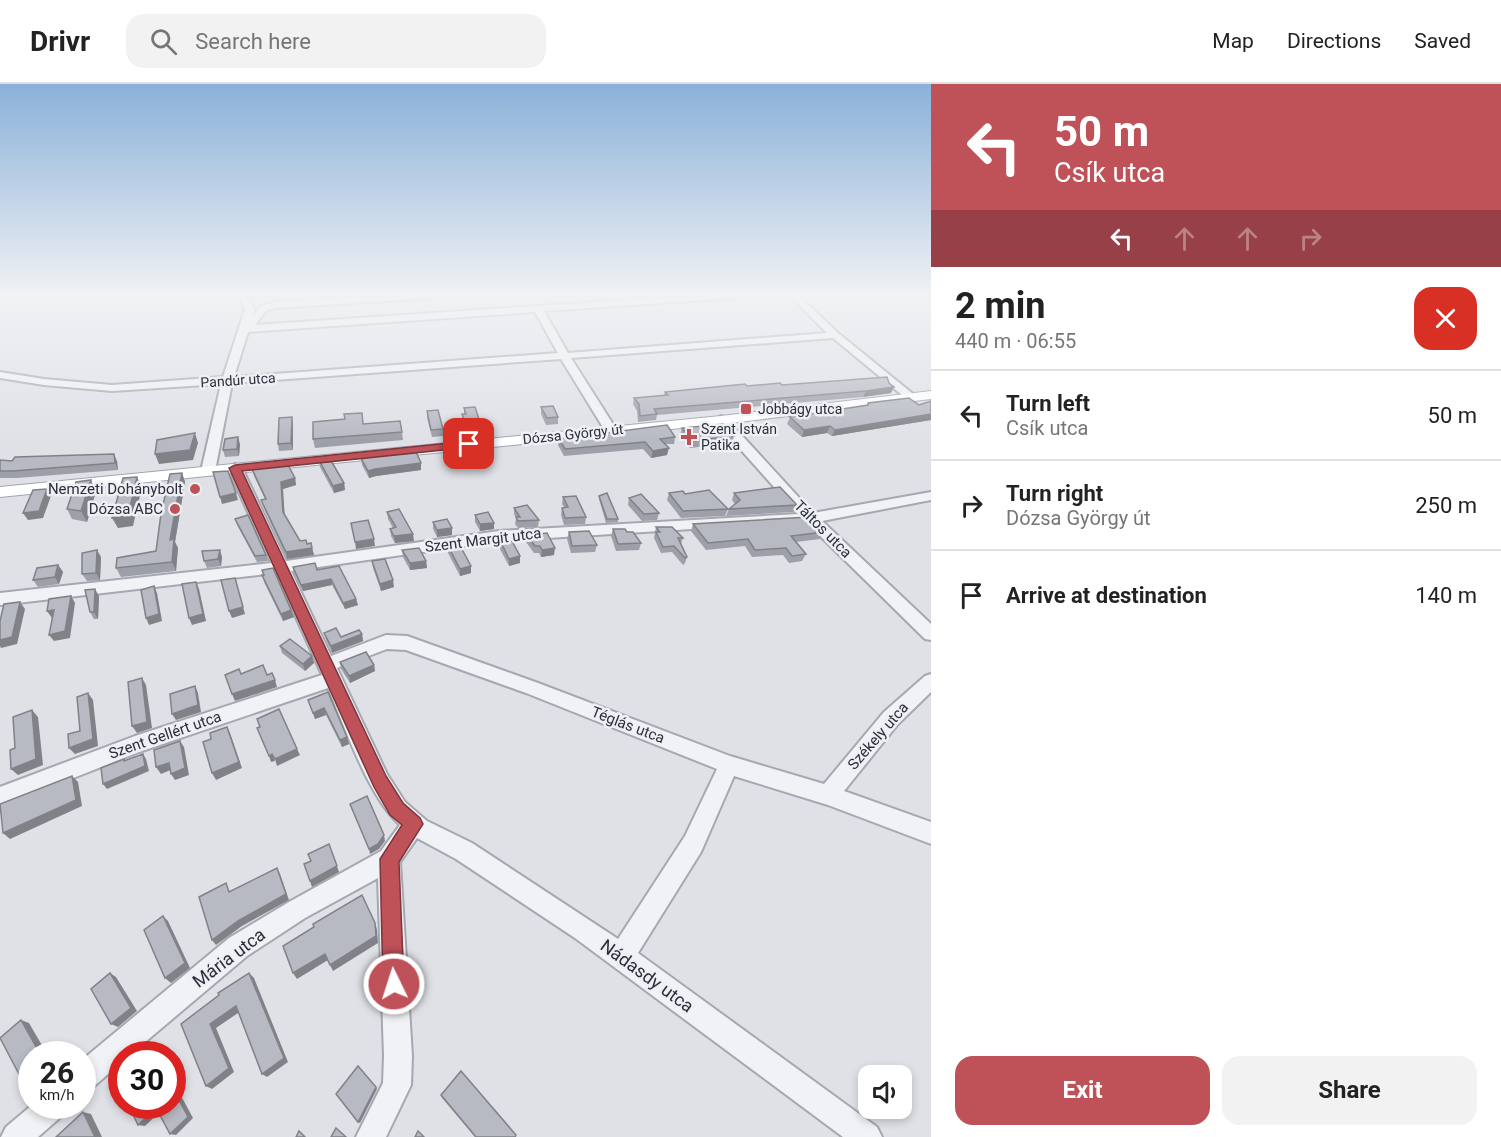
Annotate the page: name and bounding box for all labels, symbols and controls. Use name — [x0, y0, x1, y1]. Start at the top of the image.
search box — [126, 14, 546, 68]
text: Drivr — [30, 25, 90, 58]
icon: search — [147, 25, 180, 58]
text: Search here — [195, 29, 311, 54]
text: Map — [1212, 29, 1254, 53]
text: Directions — [1287, 29, 1381, 53]
text: Saved — [1414, 29, 1471, 53]
text: 50 m — [1054, 107, 1149, 156]
icon: left — [955, 108, 1033, 186]
text: Csík utca — [1054, 157, 1165, 189]
icon: left — [1105, 222, 1138, 255]
icon: ahead — [1168, 222, 1201, 255]
icon: ahead — [1231, 222, 1264, 255]
icon: right — [1294, 222, 1327, 255]
text: 2 min — [955, 285, 1046, 327]
button: close — [1414, 287, 1477, 350]
text: 440 m · 06:55 — [955, 329, 1076, 353]
street label: Pandúr utca — [200, 369, 276, 391]
text: Turn left — [1006, 391, 1090, 416]
icon: left — [955, 399, 988, 432]
place label: Jobbágy utca — [758, 401, 842, 417]
marker: Jobbágy utca — [739, 402, 753, 416]
text: 50 m — [1428, 403, 1477, 428]
text: Csík utca — [1006, 416, 1088, 440]
pin — [443, 418, 494, 469]
street label: Dózsa György út — [522, 421, 625, 447]
place label: Szent István Patika — [701, 421, 777, 453]
icon: arrive — [452, 427, 485, 460]
marker: Szent István Patika — [682, 430, 696, 444]
place label: Nemzeti Dohánybolt — [48, 480, 183, 498]
text: Turn right — [1006, 481, 1103, 506]
marker: Nemzeti Dohánybolt — [188, 482, 202, 496]
icon: right — [955, 489, 988, 522]
text: 250 m — [1415, 493, 1477, 518]
street label: Táltos utca — [791, 497, 855, 561]
place label: Dózsa ABC — [89, 500, 163, 518]
marker: Dózsa ABC — [168, 502, 182, 516]
text: Dózsa György út — [1006, 506, 1151, 530]
street label: Szent Margit utca — [424, 524, 542, 556]
icon: arrive — [955, 579, 988, 612]
text: Arrive at destination — [1006, 583, 1207, 608]
text: 140 m — [1415, 583, 1477, 608]
street label: Székely utca — [844, 699, 912, 773]
street label: Téglás utca — [589, 703, 667, 747]
street label: Szent Gellért utca — [106, 707, 224, 763]
street label: Mária utca — [188, 924, 269, 992]
street label: Nádasdy utca — [597, 935, 698, 1016]
position arrow — [362, 952, 426, 1016]
speed limit sign: 30 — [108, 1041, 186, 1119]
text: 26 — [40, 1055, 74, 1090]
button: Exit — [955, 1056, 1210, 1125]
button: Share — [1222, 1056, 1477, 1125]
map controls — [858, 1065, 912, 1119]
button: sound — [858, 1065, 912, 1119]
text: km/h — [39, 1086, 75, 1104]

